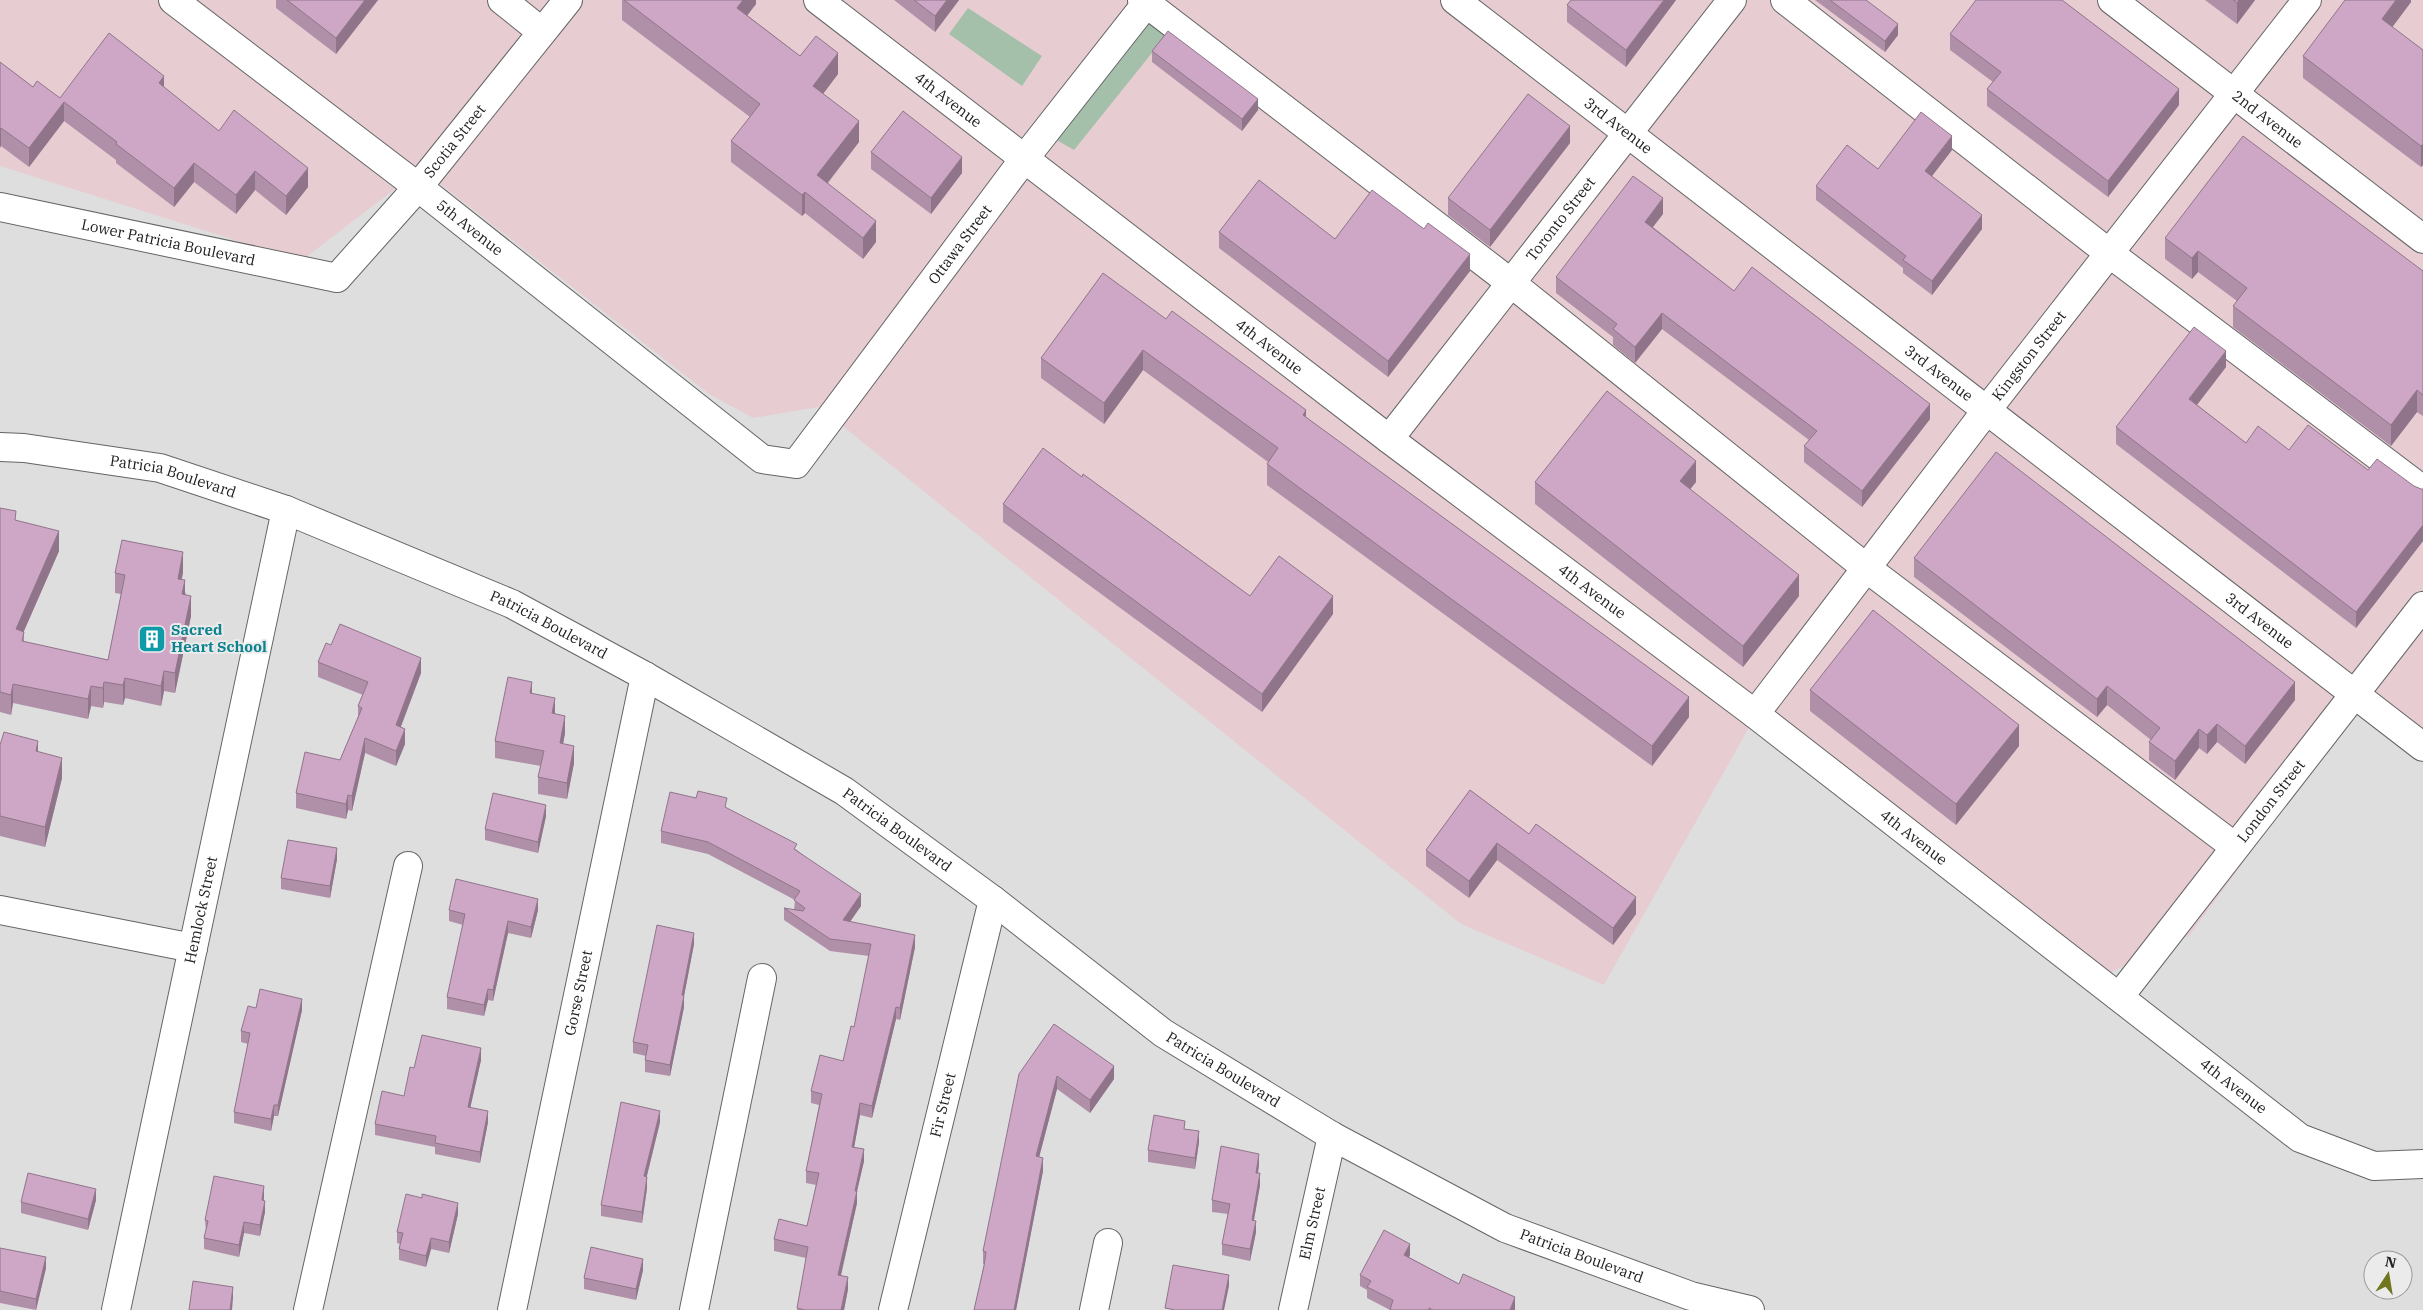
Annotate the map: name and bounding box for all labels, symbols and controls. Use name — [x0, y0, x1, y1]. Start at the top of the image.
street label: 4th Avenue — [911, 68, 986, 131]
street label: 2nd Avenue — [2229, 86, 2307, 152]
street label: 3rd Avenue — [1581, 93, 1656, 158]
street label: Scotia Street — [419, 100, 490, 181]
street label: Toronto Street — [1522, 173, 1599, 265]
street label: 5th Avenue — [433, 195, 507, 260]
street label: Ottawa Street — [924, 201, 996, 288]
street label: Lower Patricia Boulevard — [80, 214, 257, 270]
street label: Kingston Street — [1988, 307, 2070, 404]
street label: 4th Avenue — [1232, 315, 1307, 378]
street label: 3rd Avenue — [1901, 341, 1977, 405]
street label: Patricia Boulevard — [109, 451, 239, 502]
street label: 4th Avenue — [1554, 559, 1630, 623]
street label: Patricia Boulevard — [487, 586, 611, 663]
street label: 3rd Avenue — [2222, 588, 2298, 653]
place label: Sacred Heart School — [171, 620, 267, 656]
building icon: Sacred Heart School — [137, 624, 167, 654]
street label: London Street — [2233, 756, 2309, 846]
street label: Patricia Boulevard — [839, 783, 956, 876]
street label: 4th Avenue — [1877, 805, 1951, 869]
street label: Hemlock Street — [180, 854, 221, 965]
street label: Gorse Street — [560, 948, 596, 1037]
street label: Patricia Boulevard — [1163, 1027, 1284, 1111]
street label: 4th Avenue — [2196, 1054, 2271, 1118]
street label: Fir Street — [925, 1071, 960, 1139]
street label: Elm Street — [1295, 1185, 1329, 1261]
street label: Patricia Boulevard — [1517, 1224, 1646, 1287]
north arrow — [2363, 1250, 2413, 1300]
text: N — [2383, 1252, 2398, 1272]

